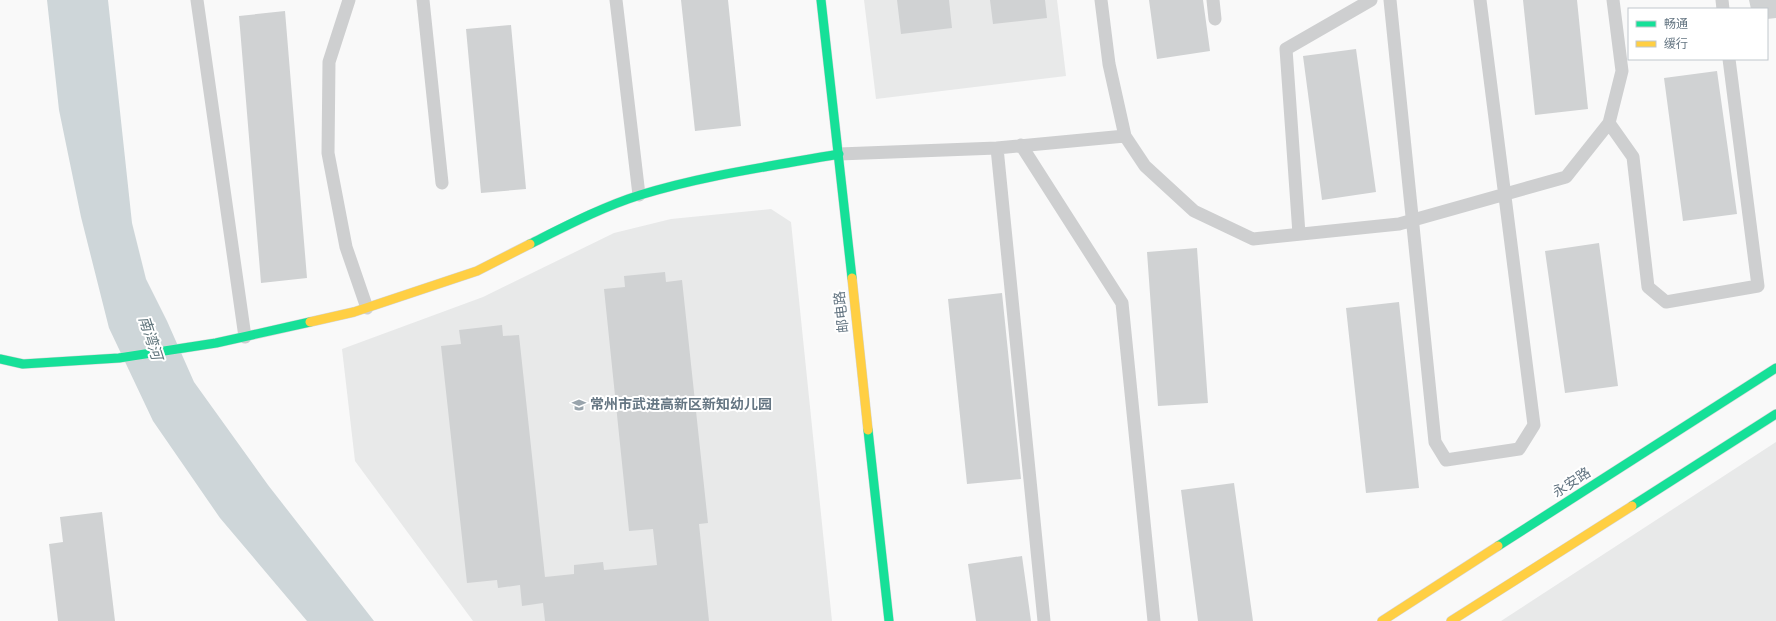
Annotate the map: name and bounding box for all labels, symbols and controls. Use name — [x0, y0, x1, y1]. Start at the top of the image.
legend — [1628, 8, 1768, 60]
text: 畅通 — [1664, 17, 1688, 30]
text: 缓行 — [1664, 37, 1688, 50]
street label: 邮电路 — [832, 290, 851, 334]
water label: 南湾河 — [136, 314, 166, 365]
place label: 常州市武进高新区新知幼儿园 — [590, 396, 772, 412]
school or university icon: 常州市武进高新区新知幼儿园 — [571, 397, 587, 413]
street label: 永安路 — [1550, 465, 1593, 500]

